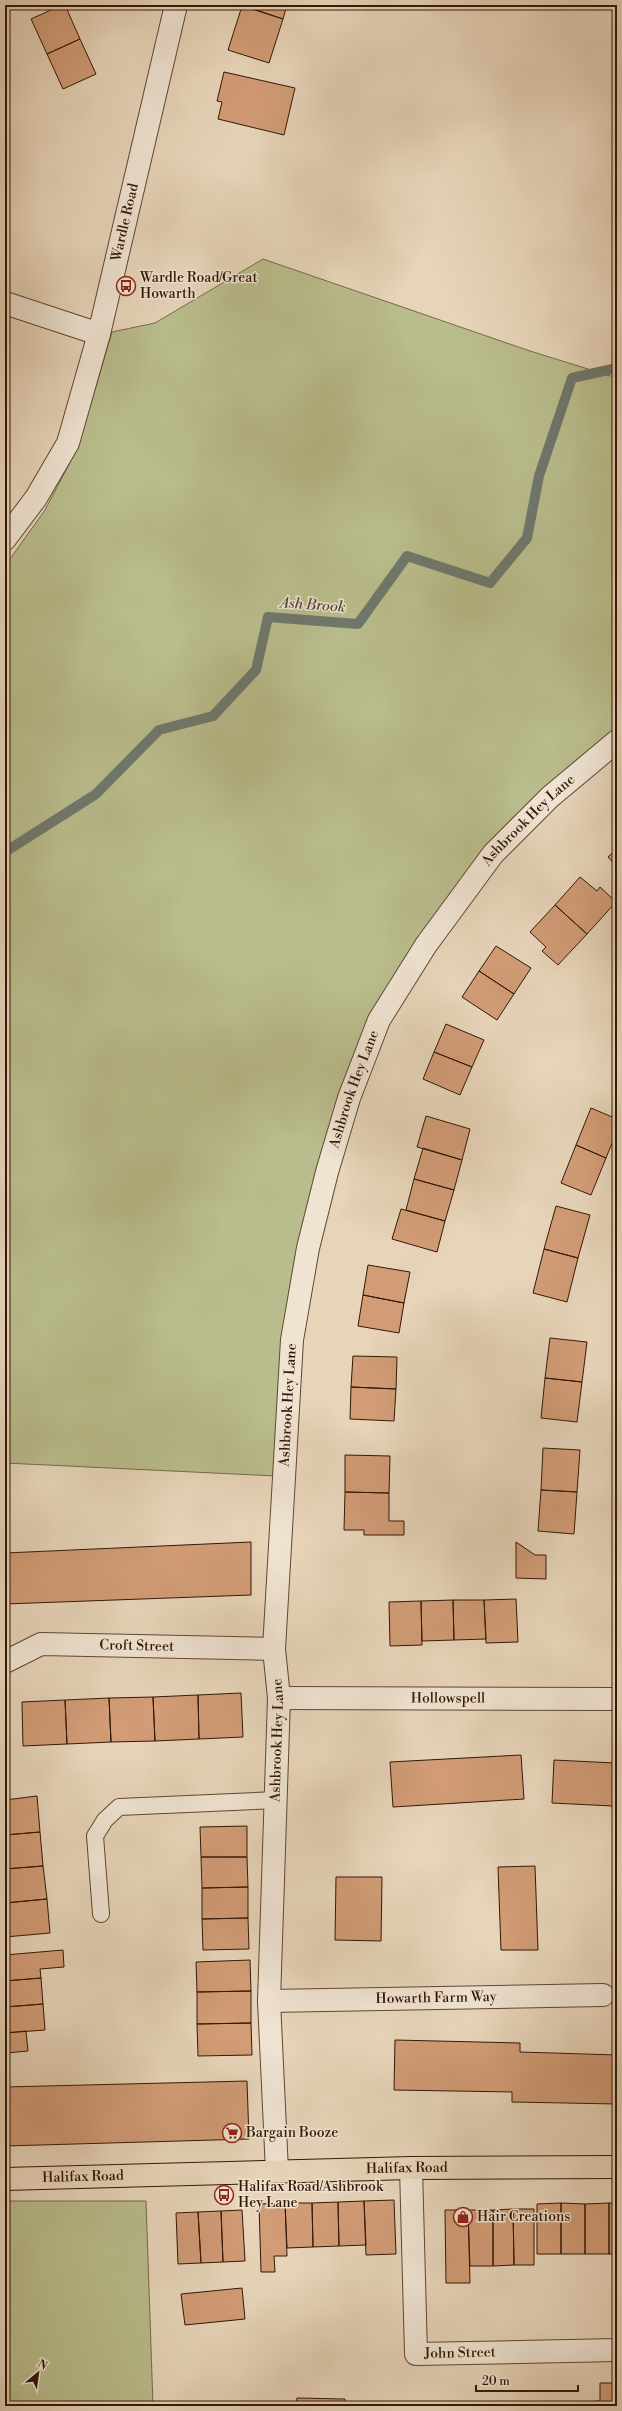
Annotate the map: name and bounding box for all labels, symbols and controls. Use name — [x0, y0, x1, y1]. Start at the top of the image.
street label: Wardle Road — [107, 182, 143, 264]
place label: Wardle Road/Great Howarth — [139, 269, 257, 303]
bus stop icon: Wardle Road/Great Howarth — [115, 275, 137, 297]
water label: Ash Brook — [278, 593, 346, 617]
street label: Ashbrook Hey Lane — [477, 771, 579, 871]
street label: Ashbrook Hey Lane — [325, 1028, 383, 1151]
street label: Ashbrook Hey Lane — [276, 1343, 301, 1468]
street label: Croft Street — [99, 1636, 174, 1656]
street label: Ashbrook Hey Lane — [267, 1678, 288, 1803]
street label: Hollowspell — [411, 1689, 485, 1708]
street label: Howarth Farm Way — [375, 1988, 497, 2008]
supermarket icon: Bargain Booze — [221, 2122, 243, 2144]
place label: Bargain Booze — [245, 2124, 338, 2142]
street label: Halifax Road — [366, 2159, 448, 2178]
street label: Halifax Road — [42, 2167, 124, 2187]
place label: Halifax Road/Ashbrook Hey Lane — [238, 2178, 384, 2212]
bus stop icon: Halifax Road/Ashbrook Hey Lane — [213, 2184, 235, 2206]
shop icon: Hair Creations — [452, 2206, 474, 2228]
place label: Hair Creations — [477, 2208, 570, 2226]
street label: John Street — [423, 2343, 496, 2363]
north arrow — [18, 2353, 58, 2393]
text: N — [35, 2357, 50, 2374]
scale bar — [476, 2367, 578, 2393]
text: 20 m — [482, 2374, 510, 2389]

